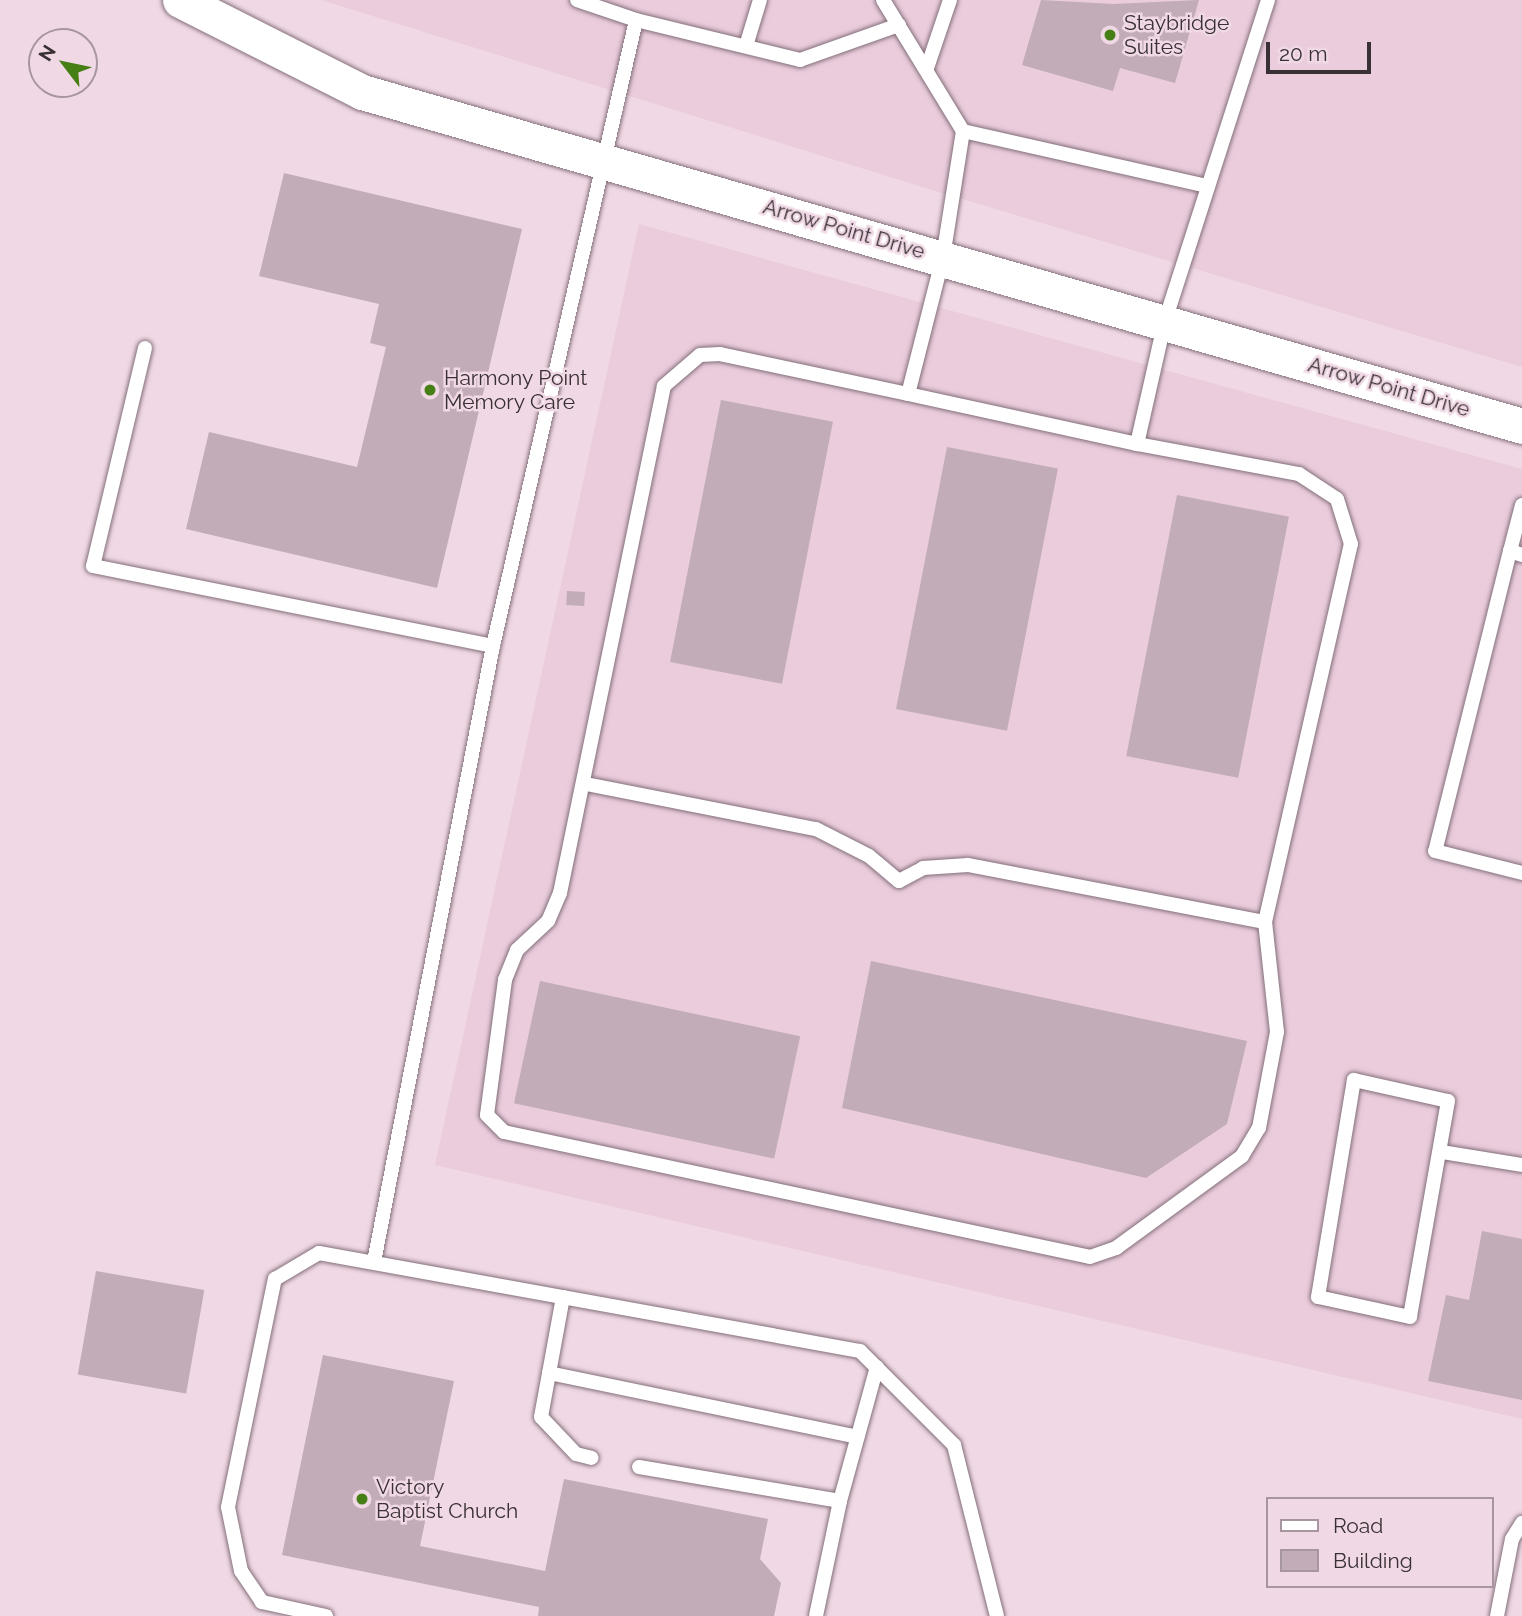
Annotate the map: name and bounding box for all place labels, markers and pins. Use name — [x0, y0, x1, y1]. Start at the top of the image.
place label: Staybridge Suites — [1124, 10, 1229, 60]
marker: Staybridge Suites — [1102, 27, 1118, 43]
place label: Harmony Point Memory Care — [444, 365, 588, 415]
marker: Harmony Point Memory Care — [422, 382, 438, 398]
place label: Victory Baptist Church — [376, 1474, 518, 1524]
marker: Victory Baptist Church — [354, 1491, 370, 1507]

